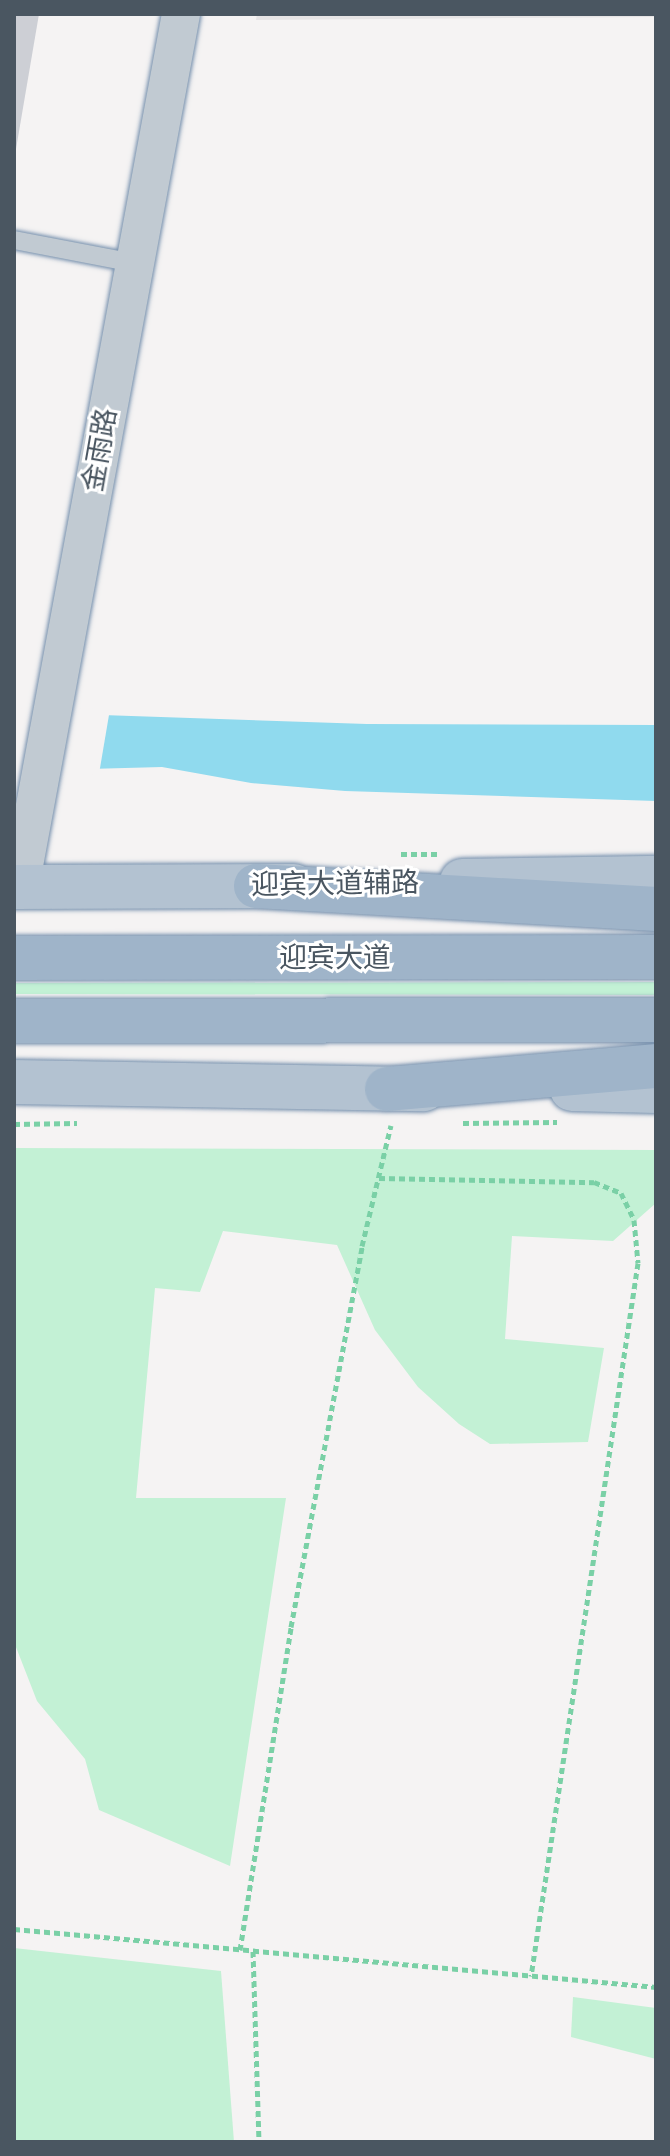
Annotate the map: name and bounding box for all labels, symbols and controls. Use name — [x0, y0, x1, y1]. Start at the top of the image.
street label: 金雨路 — [76, 406, 124, 494]
street label: 迎宾大道辅路 — [251, 866, 419, 902]
street label: 迎宾大道 — [279, 941, 391, 975]

